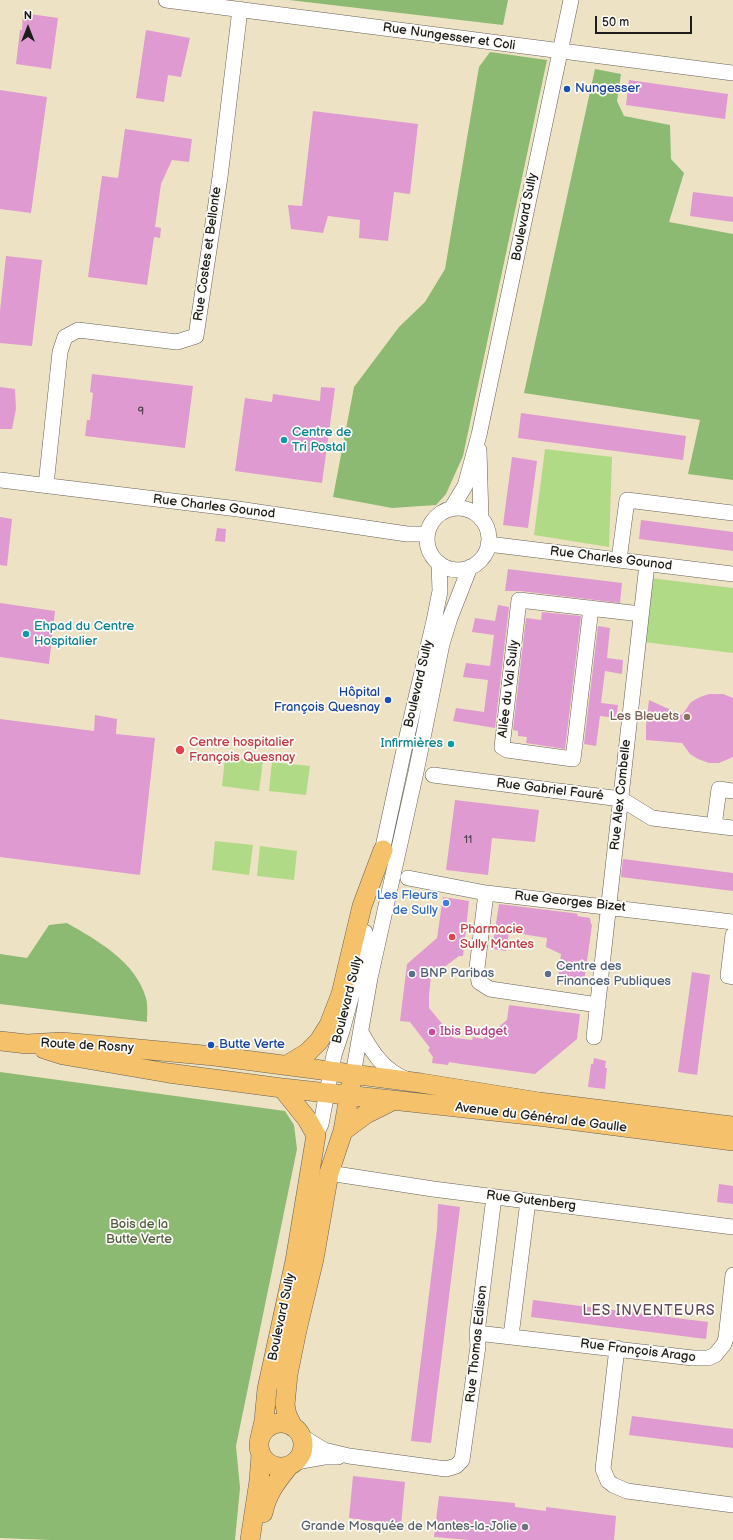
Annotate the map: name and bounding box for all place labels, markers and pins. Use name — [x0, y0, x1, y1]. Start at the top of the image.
place label: Nungesser — [575, 81, 640, 97]
marker: Nungesser — [562, 84, 572, 94]
place label: Centre de Tri Postal — [292, 425, 351, 456]
marker: Centre de Tri Postal — [279, 435, 289, 445]
place label: Ehpad du Centre Hospitalier — [34, 619, 134, 650]
marker: Ehpad du Centre Hospitalier — [21, 629, 31, 639]
place label: Hôpital François Quesnay — [274, 685, 380, 716]
marker: Hôpital François Quesnay — [383, 695, 393, 705]
place label: Les Bleuets — [610, 709, 679, 725]
marker: Les Bleuets — [682, 712, 692, 722]
place label: Centre hospitalier François Quesnay — [189, 735, 295, 766]
place label: Infirmières — [380, 736, 443, 752]
marker: Infirmières — [446, 739, 456, 749]
marker: Centre hospitalier François Quesnay — [174, 744, 186, 756]
place label: Les Fleurs de Sully — [377, 888, 438, 919]
marker: Les Fleurs de Sully — [441, 898, 451, 908]
place label: Pharmacie Sully Mantes — [460, 922, 534, 953]
marker: Pharmacie Sully Mantes — [447, 932, 457, 942]
place label: Centre des Finances Publiques — [556, 959, 671, 990]
place label: BNP Paribas — [420, 966, 494, 982]
marker: BNP Paribas — [407, 969, 417, 979]
marker: Centre des Finances Publiques — [543, 969, 553, 979]
place label: Ibis Budget — [440, 1024, 507, 1040]
marker: Ibis Budget — [427, 1027, 437, 1037]
place label: Butte Verte — [219, 1037, 285, 1053]
marker: Butte Verte — [206, 1040, 216, 1050]
place label: Grande Mosquée de Mantes-la-Jolie — [301, 1519, 517, 1535]
marker: Grande Mosquée de Mantes-la-Jolie — [520, 1522, 530, 1532]

